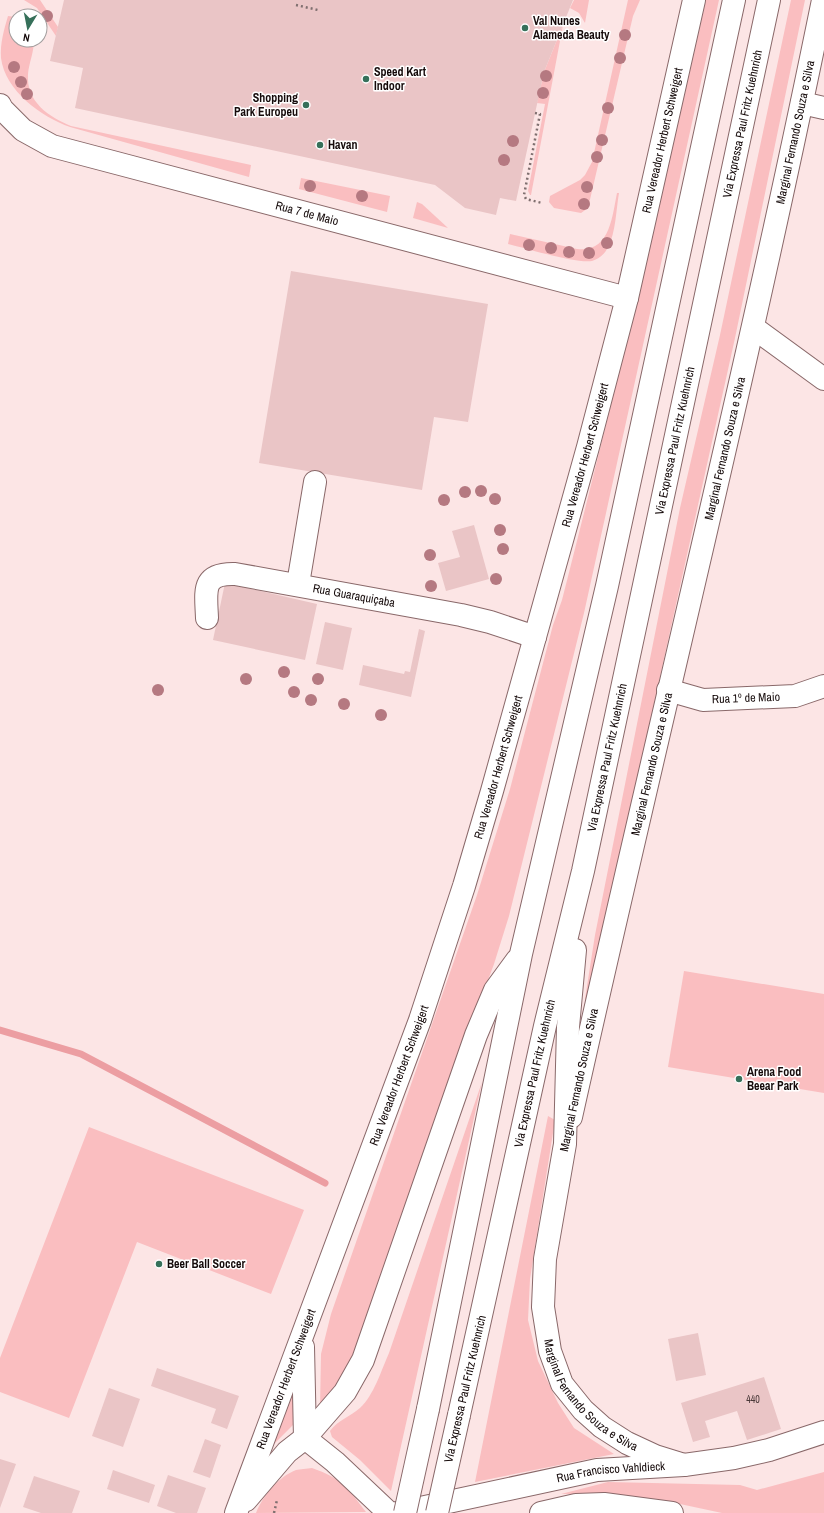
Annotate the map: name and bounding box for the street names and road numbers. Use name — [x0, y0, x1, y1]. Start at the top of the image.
street label: Via Expressa Paul Fritz Kuehnrich — [719, 48, 766, 199]
street label: Marginal Fernando Souza e Silva — [772, 58, 818, 206]
street label: Rua Vereador Herbert Schweigert — [638, 66, 687, 215]
street label: Rua 7 de Maio — [274, 197, 340, 229]
street label: Via Expressa Paul Fritz Kuehnrich — [651, 365, 698, 516]
street label: Marginal Fernando Souza e Silva — [701, 375, 749, 522]
street label: Rua Vereador Herbert Schweigert — [558, 381, 612, 529]
street label: Rua Guaraquiçaba — [311, 580, 397, 611]
street label: Via Expressa Paul Fritz Kuehnrich — [584, 682, 631, 833]
street label: Rua 1º de Maio — [712, 689, 780, 707]
street label: Marginal Fernando Souza e Silva — [627, 690, 676, 837]
street label: Rua Vereador Herbert Schweigert — [470, 693, 526, 841]
street label: Via Expressa Paul Fritz Kuehnrich — [510, 998, 559, 1149]
street label: Rua Vereador Herbert Schweigert — [366, 1003, 432, 1148]
street label: Marginal Fernando Souza e Silva — [556, 1006, 602, 1153]
street label: Rua Vereador Herbert Schweigert — [253, 1306, 320, 1451]
street label: Via Expressa Paul Fritz Kuehnrich — [440, 1314, 490, 1464]
street label: Marginal Fernando Souza e Silva — [540, 1338, 641, 1455]
street label: Rua Francisco Vahldieck — [555, 1458, 666, 1486]

